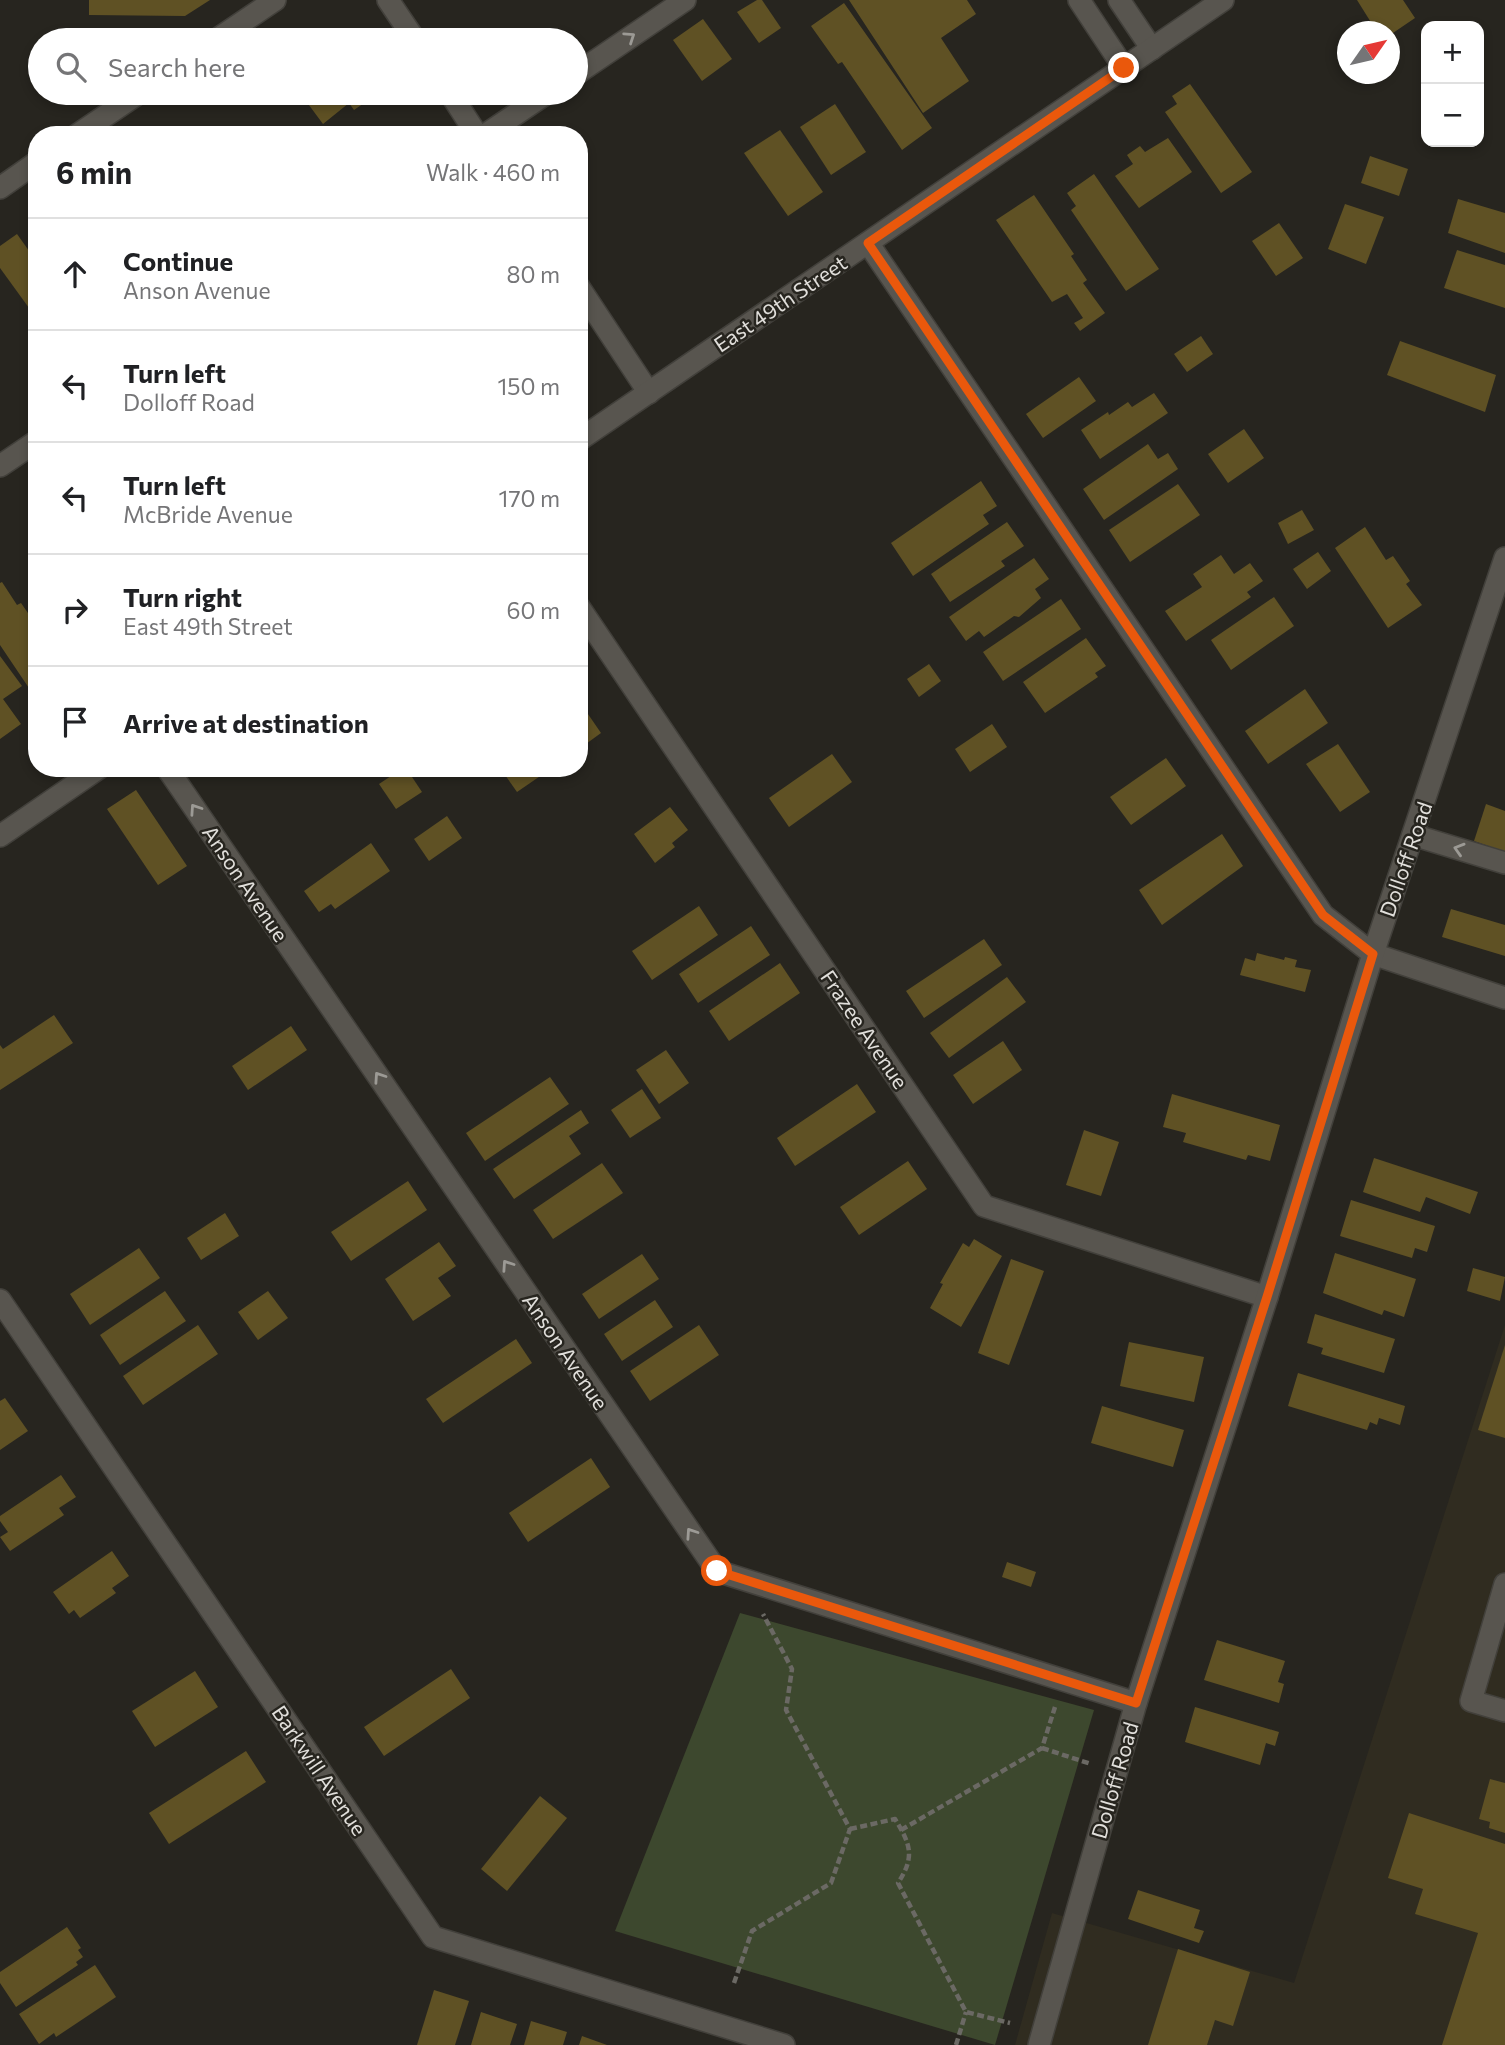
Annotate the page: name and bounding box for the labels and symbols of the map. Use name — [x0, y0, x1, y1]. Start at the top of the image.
north arrow — [1337, 21, 1400, 84]
one-way arrow — [622, 33, 635, 45]
route end — [1108, 52, 1139, 83]
street label: East 49th Street — [709, 249, 851, 357]
street label: Dolloff Road — [1374, 798, 1436, 920]
one-way arrow — [190, 803, 203, 816]
street label: Anson Avenue — [198, 820, 294, 946]
one-way arrow — [1453, 842, 1465, 857]
street label: Frazee Avenue — [816, 965, 914, 1093]
one-way arrow — [375, 1072, 387, 1085]
one-way arrow — [503, 1260, 515, 1273]
street label: Anson Avenue — [518, 1288, 614, 1414]
one-way arrow — [687, 1528, 699, 1541]
route start — [701, 1555, 732, 1586]
street label: Barkwill Avenue — [267, 1700, 373, 1840]
street label: Dolloff Road — [1085, 1719, 1143, 1841]

